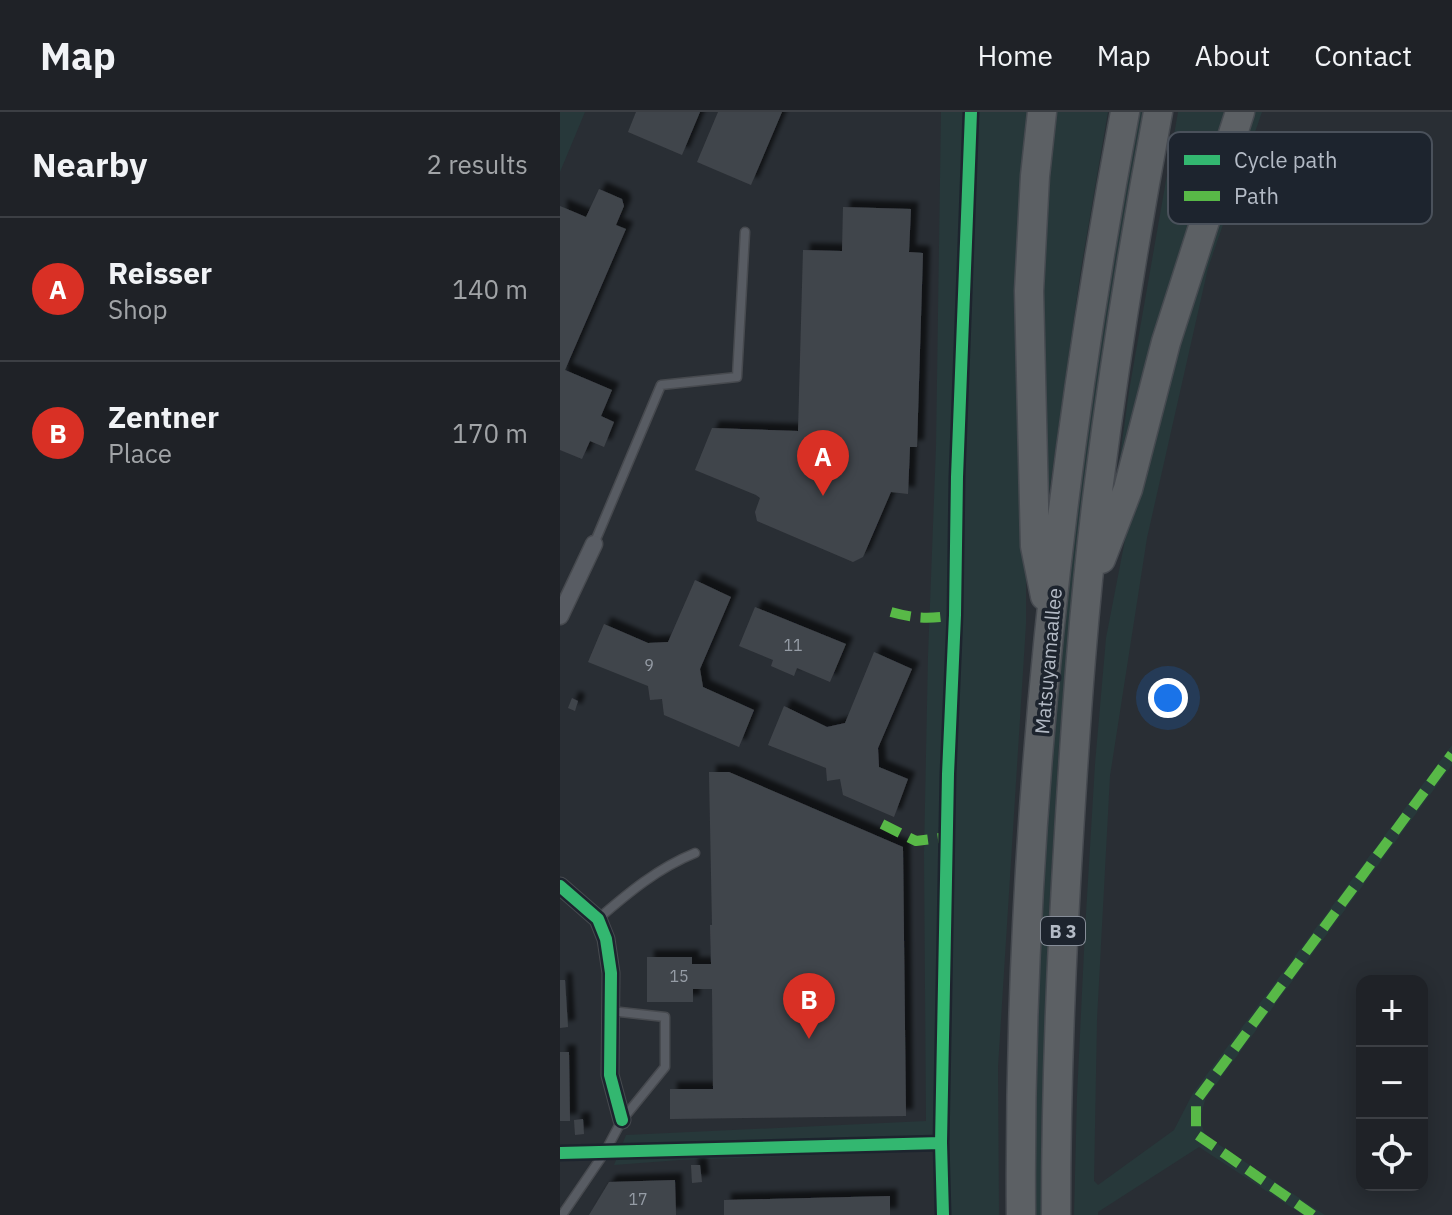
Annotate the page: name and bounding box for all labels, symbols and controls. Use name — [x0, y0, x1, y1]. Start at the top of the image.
text: Map — [40, 31, 116, 80]
text: Home — [977, 37, 1053, 74]
text: Map — [1097, 37, 1151, 74]
text: About — [1195, 37, 1270, 74]
text: Contact — [1314, 37, 1412, 74]
legend — [1168, 132, 1432, 224]
text: Nearby — [32, 142, 147, 186]
text: Cycle path — [1234, 145, 1338, 174]
text: 2 results — [426, 147, 528, 181]
text: Path — [1234, 181, 1279, 210]
text: Reisser — [108, 253, 212, 292]
text: A — [49, 272, 67, 306]
text: 140 m — [452, 272, 528, 306]
text: Shop — [108, 292, 168, 326]
text: Zentner — [108, 397, 219, 436]
text: B — [49, 416, 67, 450]
text: 170 m — [452, 416, 528, 450]
pin: A — [797, 430, 849, 496]
text: Place — [108, 436, 172, 470]
street label: Matsuyamaallee — [1028, 587, 1068, 735]
house number: 11 — [783, 635, 803, 655]
house number: 9 — [644, 655, 654, 675]
your location — [1148, 678, 1188, 718]
road number: B 3 — [1041, 917, 1085, 945]
house number: 15 — [669, 966, 689, 986]
pin: B — [783, 973, 835, 1039]
map controls — [1356, 975, 1428, 1191]
button: + — [1356, 975, 1428, 1047]
button: − — [1356, 1047, 1428, 1119]
button: locate — [1356, 1119, 1428, 1191]
house number: 17 — [628, 1189, 648, 1209]

